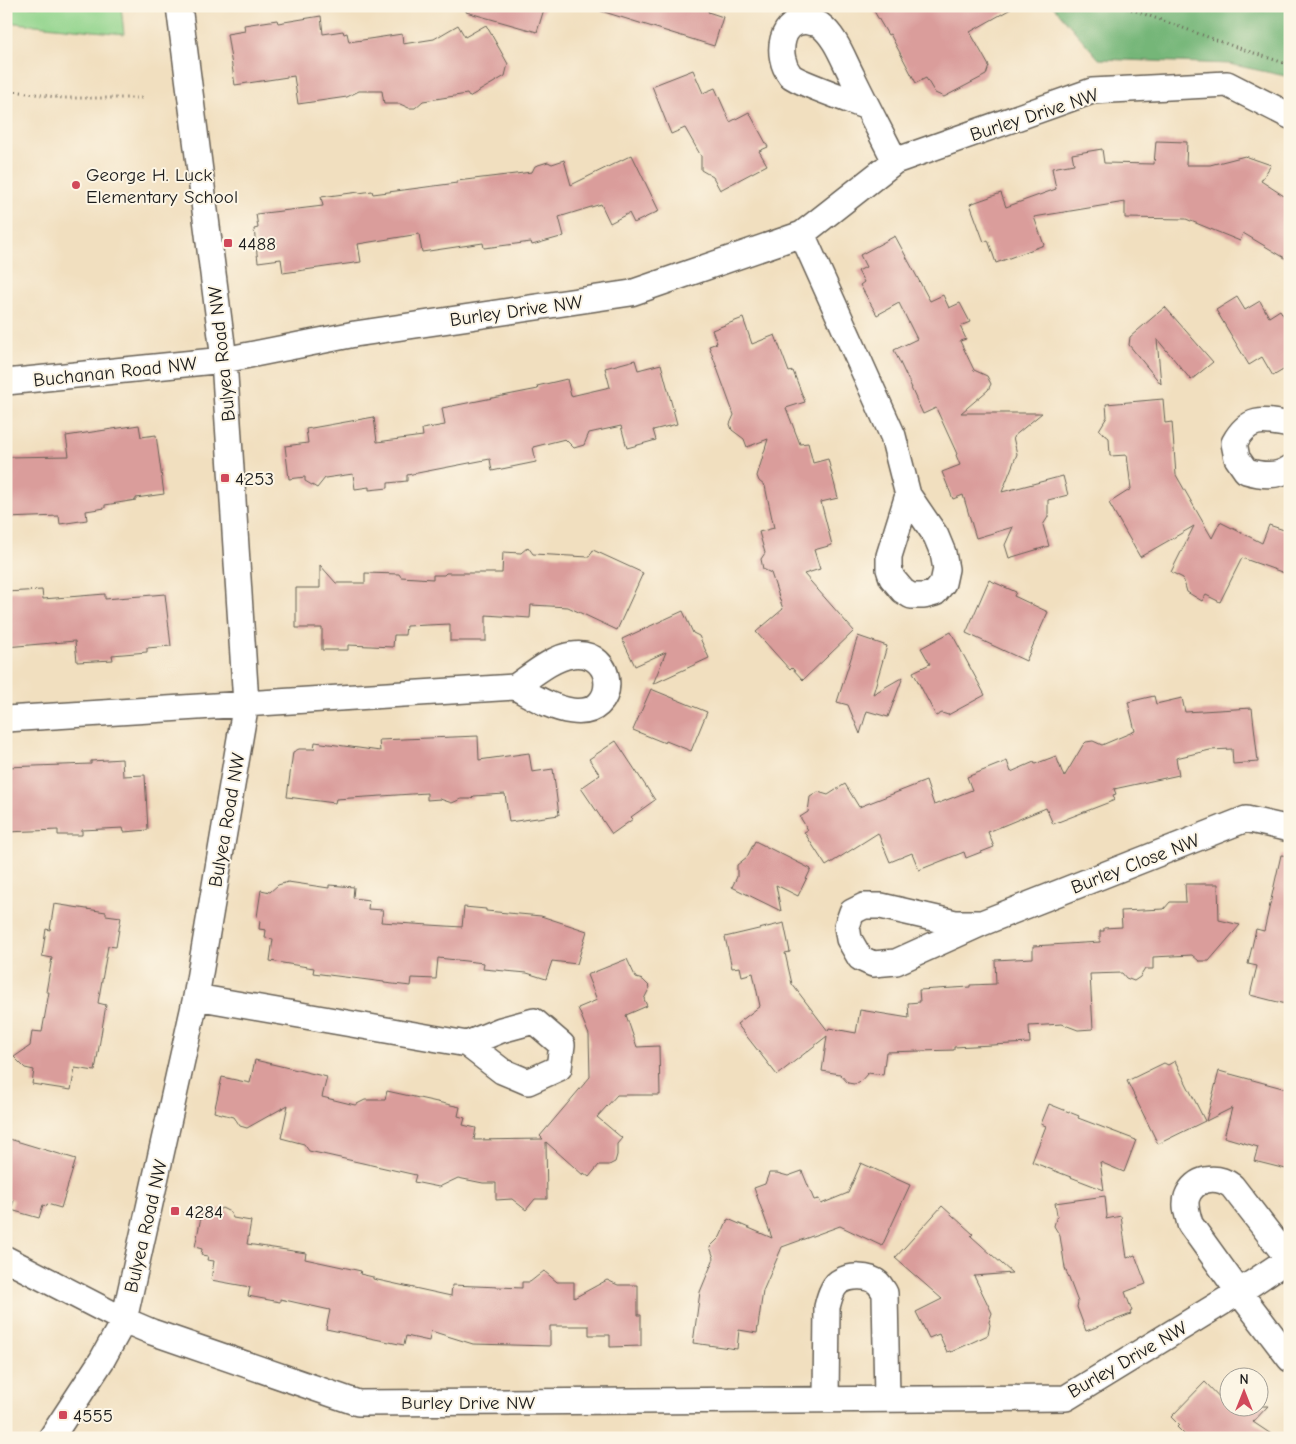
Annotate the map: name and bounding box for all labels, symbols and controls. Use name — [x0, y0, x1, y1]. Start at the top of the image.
street label: Burley Drive NW — [967, 84, 1102, 146]
place label: George H. Luck Elementary School — [86, 164, 238, 208]
marker: George H. Luck Elementary School — [70, 179, 82, 191]
place label: 4488 — [238, 233, 276, 255]
marker: 4488 — [222, 237, 234, 249]
street label: Bulyea Road NW — [204, 285, 240, 423]
street label: Burley Drive NW — [448, 291, 584, 331]
street label: Buchanan Road NW — [32, 352, 198, 392]
place label: 4253 — [235, 468, 274, 490]
marker: 4253 — [219, 472, 231, 484]
street label: Bulyea Road NW — [204, 751, 250, 889]
street label: Burley Close NW — [1068, 829, 1203, 899]
street label: Bulyea Road NW — [120, 1157, 172, 1295]
place label: 4284 — [185, 1201, 223, 1223]
marker: 4284 — [169, 1205, 181, 1217]
street label: Burley Drive NW — [1064, 1317, 1191, 1403]
north arrow — [1218, 1366, 1268, 1416]
text: N — [1239, 1371, 1249, 1388]
street label: Burley Drive NW — [401, 1392, 535, 1414]
place label: 4555 — [73, 1405, 113, 1427]
marker: 4555 — [57, 1409, 69, 1421]

